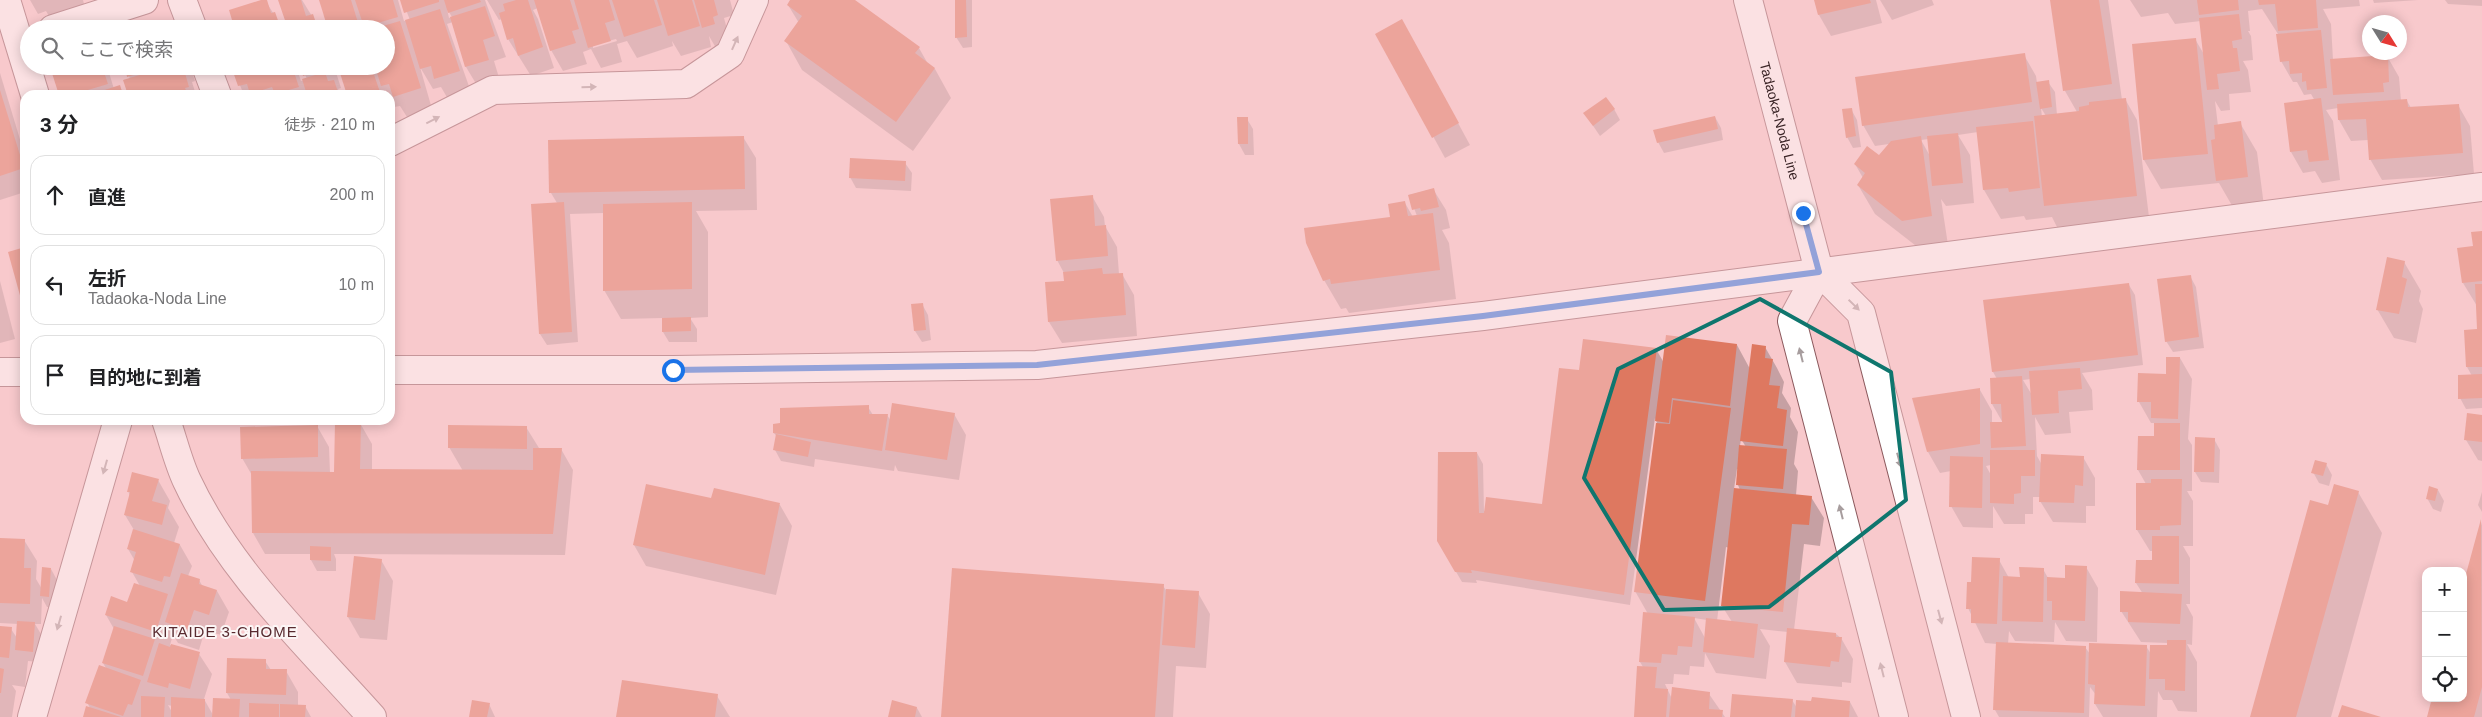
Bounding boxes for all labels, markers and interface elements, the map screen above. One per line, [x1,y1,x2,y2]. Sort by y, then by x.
north arrow [2362,15,2407,60]
search box [20,20,395,75]
icon: search [38,34,66,62]
one-way arrow [731,36,739,51]
text: ここで検索 [78,39,173,60]
street label: Tadaoka-Noda Line [1757,60,1803,182]
one-way arrow [581,83,597,91]
text: 3 分 [40,113,79,136]
text: 徒歩 · 210 m [284,116,375,133]
one-way arrow [426,116,441,124]
icon: ahead [41,181,69,209]
text: 200 m [330,186,374,203]
text: 直進 [88,187,126,208]
route end [1792,202,1815,225]
text: 左折 [88,268,126,289]
icon: left [41,271,69,299]
text: 10 m [338,276,374,293]
text: Tadaoka-Noda Line [88,290,227,307]
one-way arrow [1847,299,1859,311]
one-way arrow [1796,348,1804,363]
route start [662,359,685,382]
icon: arrive [41,361,69,389]
text: 目的地に到着 [88,367,202,388]
one-way arrow [1895,452,1903,468]
one-way arrow [100,459,108,474]
one-way arrow [1837,505,1845,520]
map controls [2422,567,2467,702]
button: + [2422,567,2467,612]
one-way arrow [1936,610,1944,625]
button: − [2422,612,2467,657]
one-way arrow [55,615,63,630]
district label: KITAIDE 3-CHOME [152,623,298,640]
button: locate [2422,657,2467,702]
one-way arrow [1878,662,1886,677]

